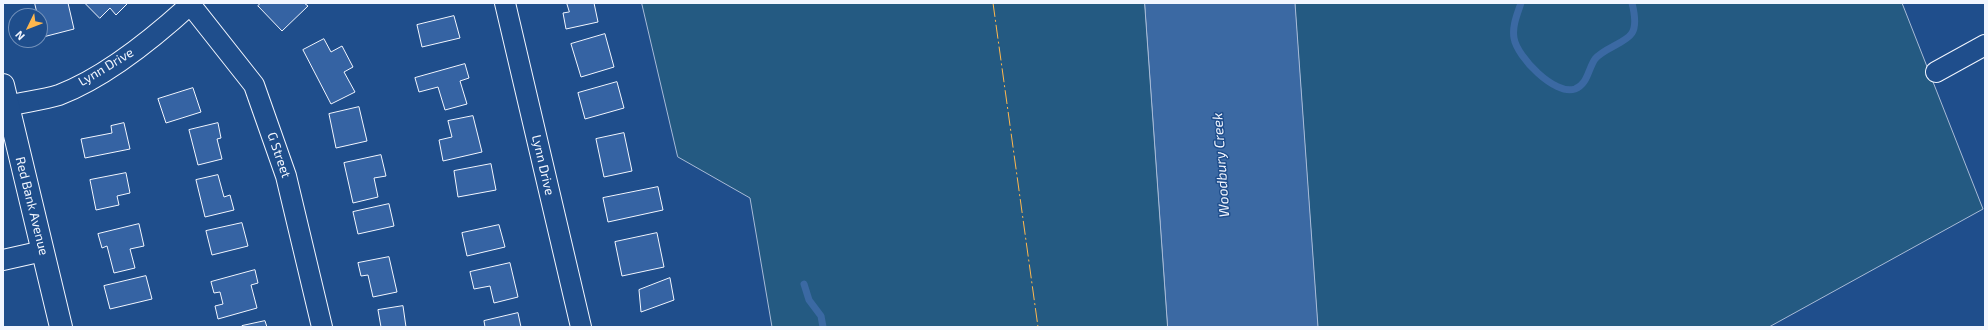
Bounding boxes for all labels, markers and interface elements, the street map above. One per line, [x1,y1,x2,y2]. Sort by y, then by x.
north arrow [8,8,48,48]
text: N [12,29,27,43]
street label: Lynn Drive [76,44,136,90]
water label: Woodbury Creek [1209,112,1233,218]
street label: G Street [264,130,294,180]
street label: Lynn Drive [528,133,558,197]
street label: Red Bank Avenue [12,155,52,257]

